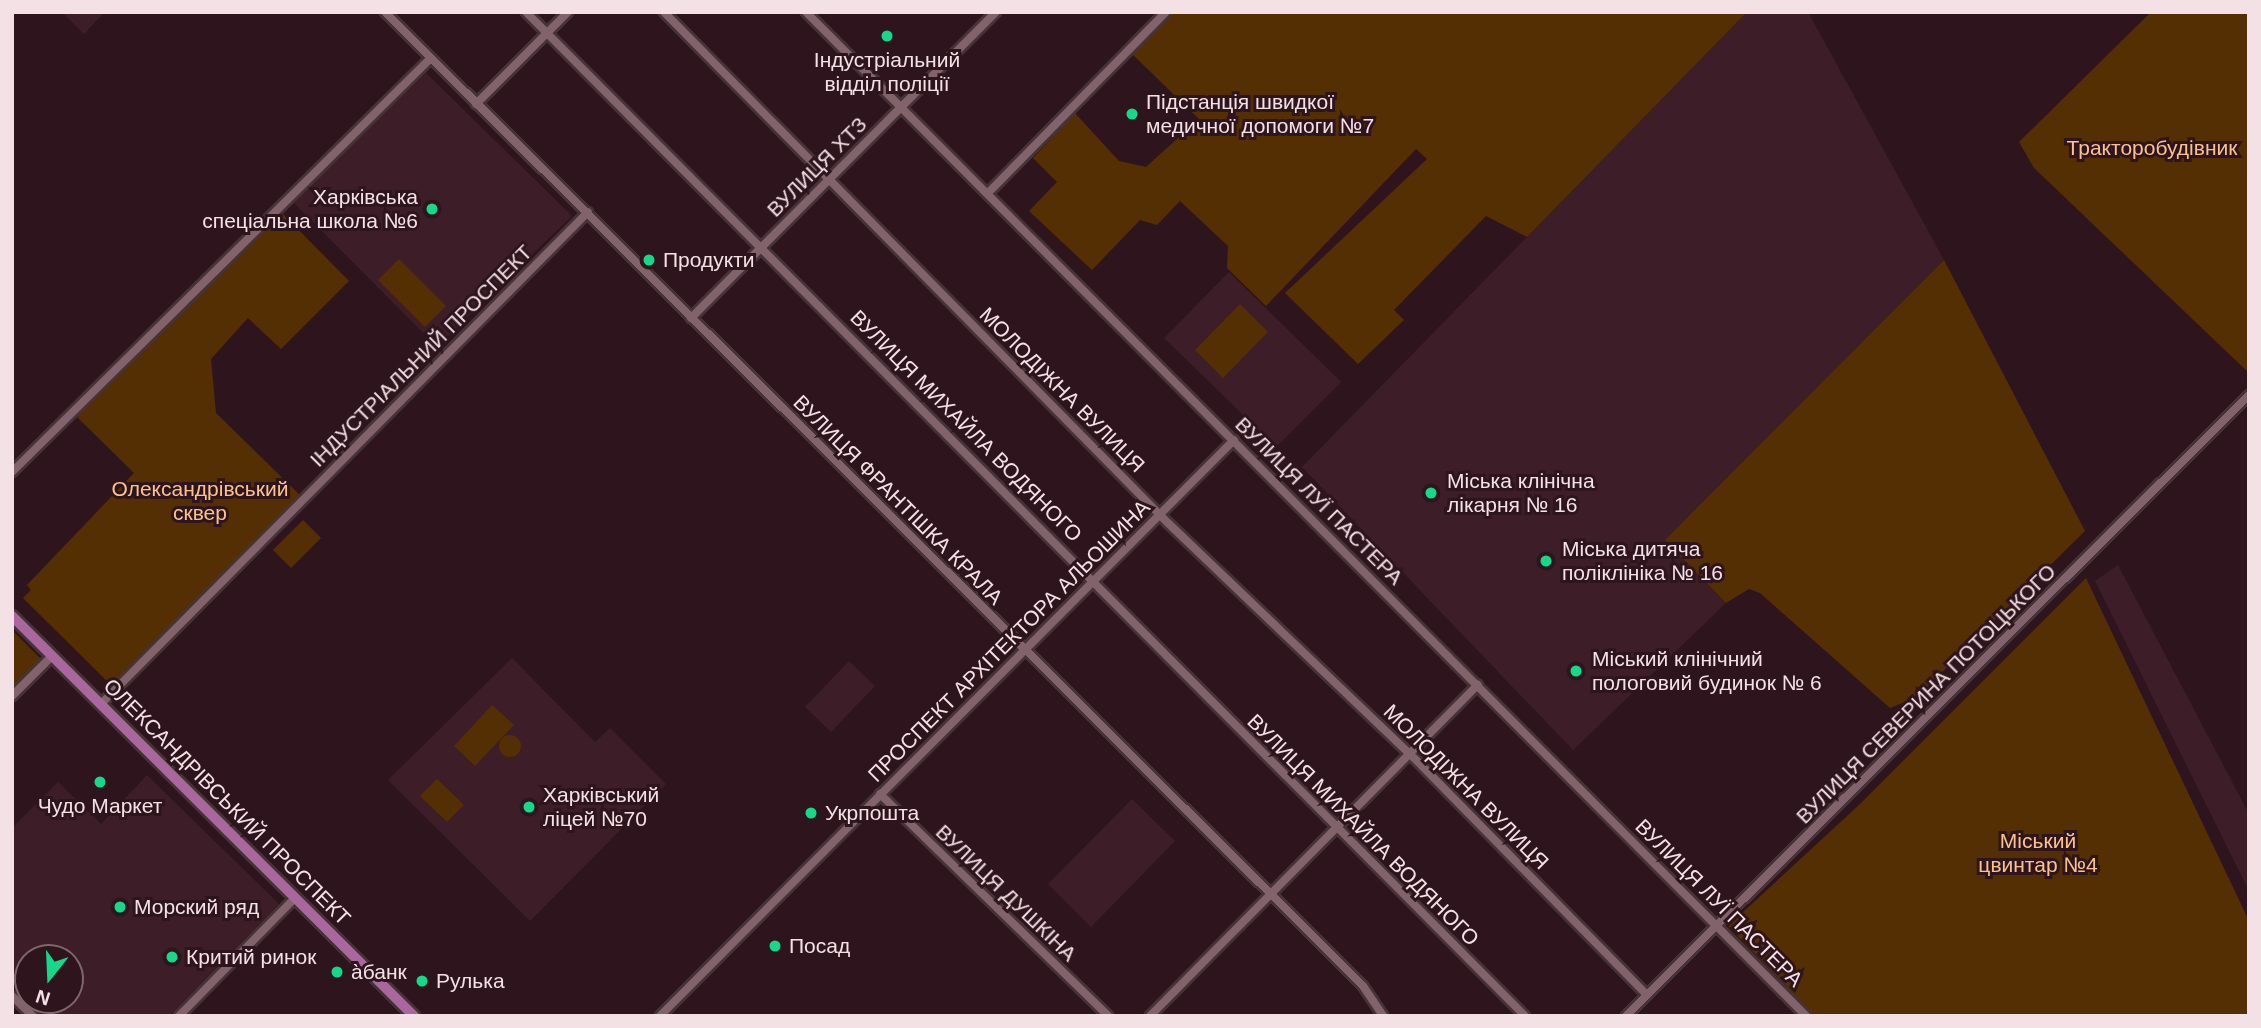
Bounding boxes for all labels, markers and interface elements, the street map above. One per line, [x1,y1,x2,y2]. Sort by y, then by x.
marker: Індустріальний відділ поліції [879,28,895,44]
place label: Індустріальний відділ поліції [814,47,960,97]
place label: Підстанція швидкої медичної допомоги №7 [1146,89,1374,139]
marker: Підстанція швидкої медичної допомоги №7 [1124,106,1140,122]
street label: ВУЛИЦЯ ХТЗ [762,112,872,222]
park label: Тракторобудівник [2067,135,2237,161]
place label: Харківська спеціальна школа №6 [202,184,418,234]
marker: Харківська спеціальна школа №6 [424,201,440,217]
street label: ІНДУСТРІАЛЬНИЙ ПРОСПЕКТ [305,240,537,472]
place label: Продукти [663,247,755,273]
marker: Продукти [641,252,657,268]
street label: МОЛОДІЖНА ВУЛИЦЯ [974,302,1150,478]
street label: ВУЛИЦЯ МИХАЙЛА ВОДЯНОГО [845,305,1087,547]
street label: ВУЛИЦЯ ФРАНТІШКА КРАЛА [788,390,1008,610]
street label: ВУЛИЦЯ ЛУЇ ПАСТЕРА [1230,412,1408,590]
place label: Міська клінічна лікарня № 16 [1447,468,1595,518]
park label: Олександрівський сквер [112,476,288,526]
marker: Міська клінічна лікарня № 16 [1421,483,1441,503]
street label: ПРОСПЕКТ АРХІТЕКТОРА АЛЬОШИНА [863,495,1155,787]
place label: Міська дитяча поліклініка № 16 [1562,536,1723,586]
marker: Міська дитяча поліклініка № 16 [1536,551,1556,571]
street label: ВУЛИЦЯ СЕВЕРИНА ПОТОЦЬКОГО [1791,559,2061,829]
place label: Міський клінічний пологовий будинок № 6 [1592,646,1822,696]
marker: Міський клінічний пологовий будинок № 6 [1566,661,1586,681]
street label: ОЛЕКСАНДРІВСЬКИЙ ПРОСПЕКТ [98,673,356,931]
street label: МОЛОДІЖНА ВУЛИЦЯ [1378,699,1554,875]
street label: ВУЛИЦЯ МИХАЙЛА ВОДЯНОГО [1242,709,1484,951]
marker: Чудо Маркет [92,774,108,790]
place label: Харківський ліцей №70 [543,782,659,832]
place label: Чудо Маркет [38,793,162,819]
marker: Харківський ліцей №70 [521,799,537,815]
place label: Укрпошта [825,800,919,826]
marker: Укрпошта [803,805,819,821]
street label: ВУЛИЦЯ ЛУЇ ПАСТЕРА [1630,814,1808,992]
street label: ВУЛИЦЯ ДУШКІНА [930,819,1082,967]
park label: Міський цвинтар №4 [1978,828,2098,878]
place label: Морский ряд [134,894,259,920]
marker: Морский ряд [112,899,128,915]
place label: Посад [789,933,850,959]
marker: Посад [767,938,783,954]
north arrow [14,944,84,1014]
place label: Критий ринок [186,944,316,970]
marker: Критий ринок [164,949,180,965]
place label: а̀банк [351,959,407,985]
marker: а̀банк [329,964,345,980]
place label: Рулька [436,968,505,994]
marker: Рулька [414,973,430,989]
text: N [33,985,53,1010]

